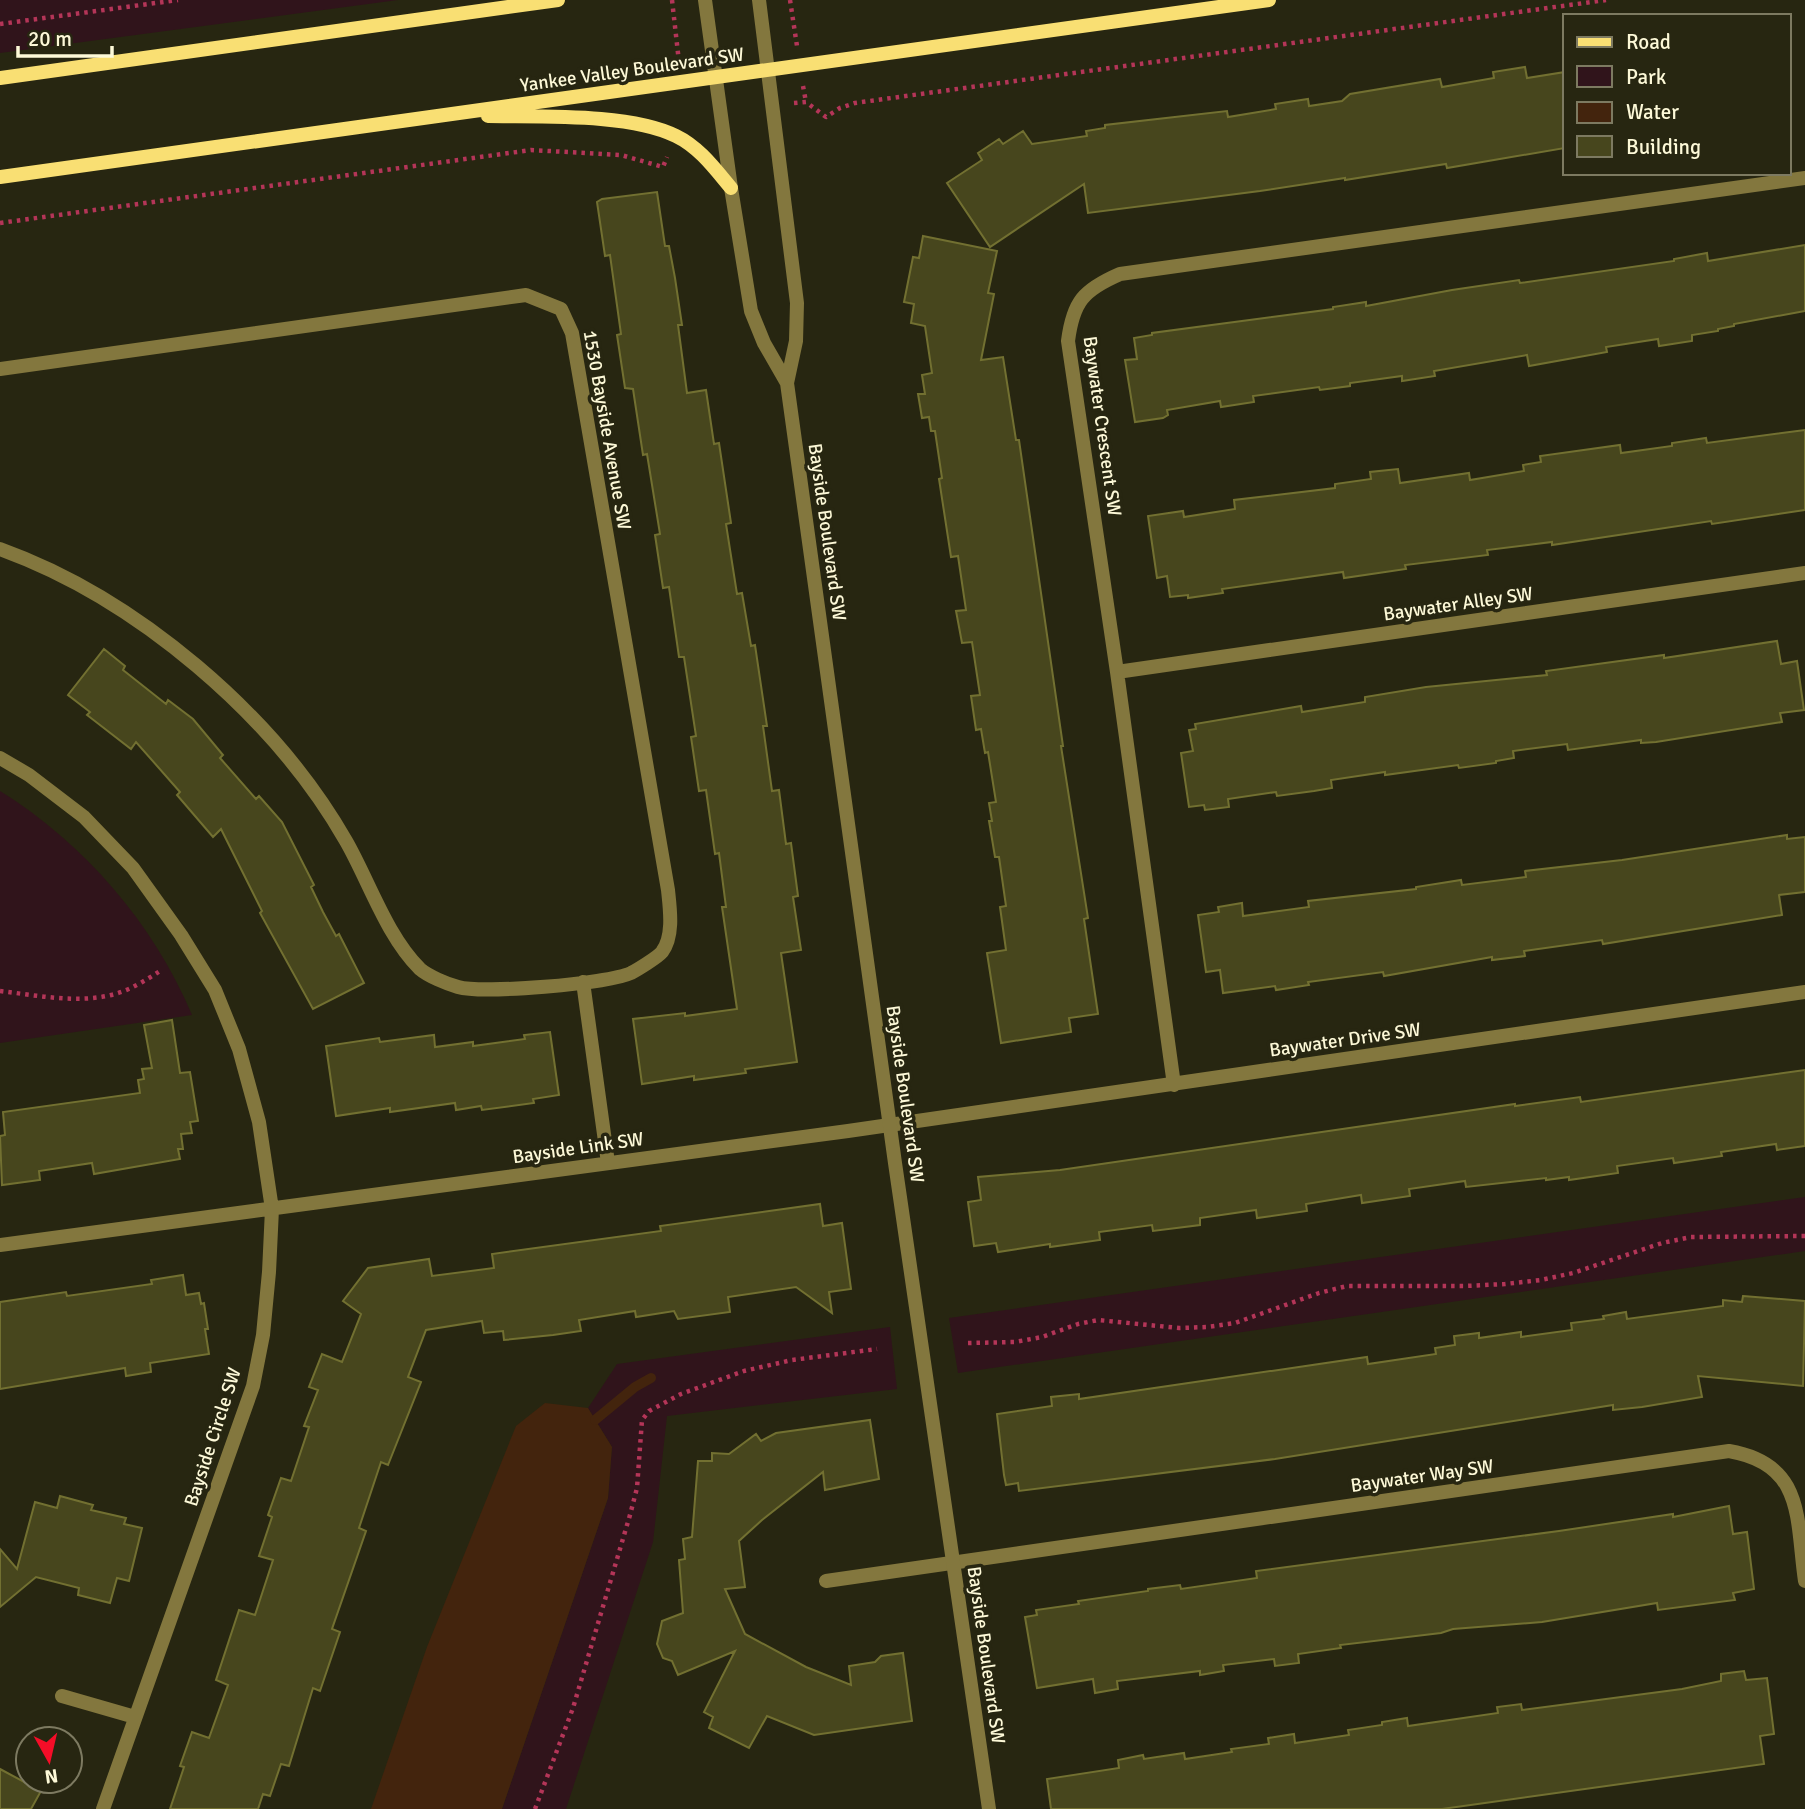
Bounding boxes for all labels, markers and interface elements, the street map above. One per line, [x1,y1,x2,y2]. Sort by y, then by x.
scale bar [18,14,112,58]
legend [1563,14,1791,175]
text: 20 m [28,26,72,52]
text: Road [1626,29,1671,55]
street label: Yankee Valley Boulevard SW [518,42,746,98]
text: Park [1626,64,1667,90]
text: Water [1626,99,1679,125]
text: Building [1626,134,1701,160]
street label: 1530 Bayside Avenue SW [578,328,636,532]
street label: Baywater Crescent SW [1077,334,1127,518]
street label: Bayside Boulevard SW [803,442,851,622]
street label: Baywater Alley SW [1382,582,1534,626]
street label: Bayside Boulevard SW [881,1004,929,1184]
street label: Baywater Drive SW [1268,1017,1422,1063]
street label: Bayside Link SW [511,1127,645,1169]
street label: Bayside Circle SW [179,1365,247,1509]
street label: Baywater Way SW [1349,1454,1495,1498]
street label: Bayside Boulevard SW [962,1565,1010,1745]
north arrow [14,1725,84,1795]
text: N [43,1763,59,1789]

